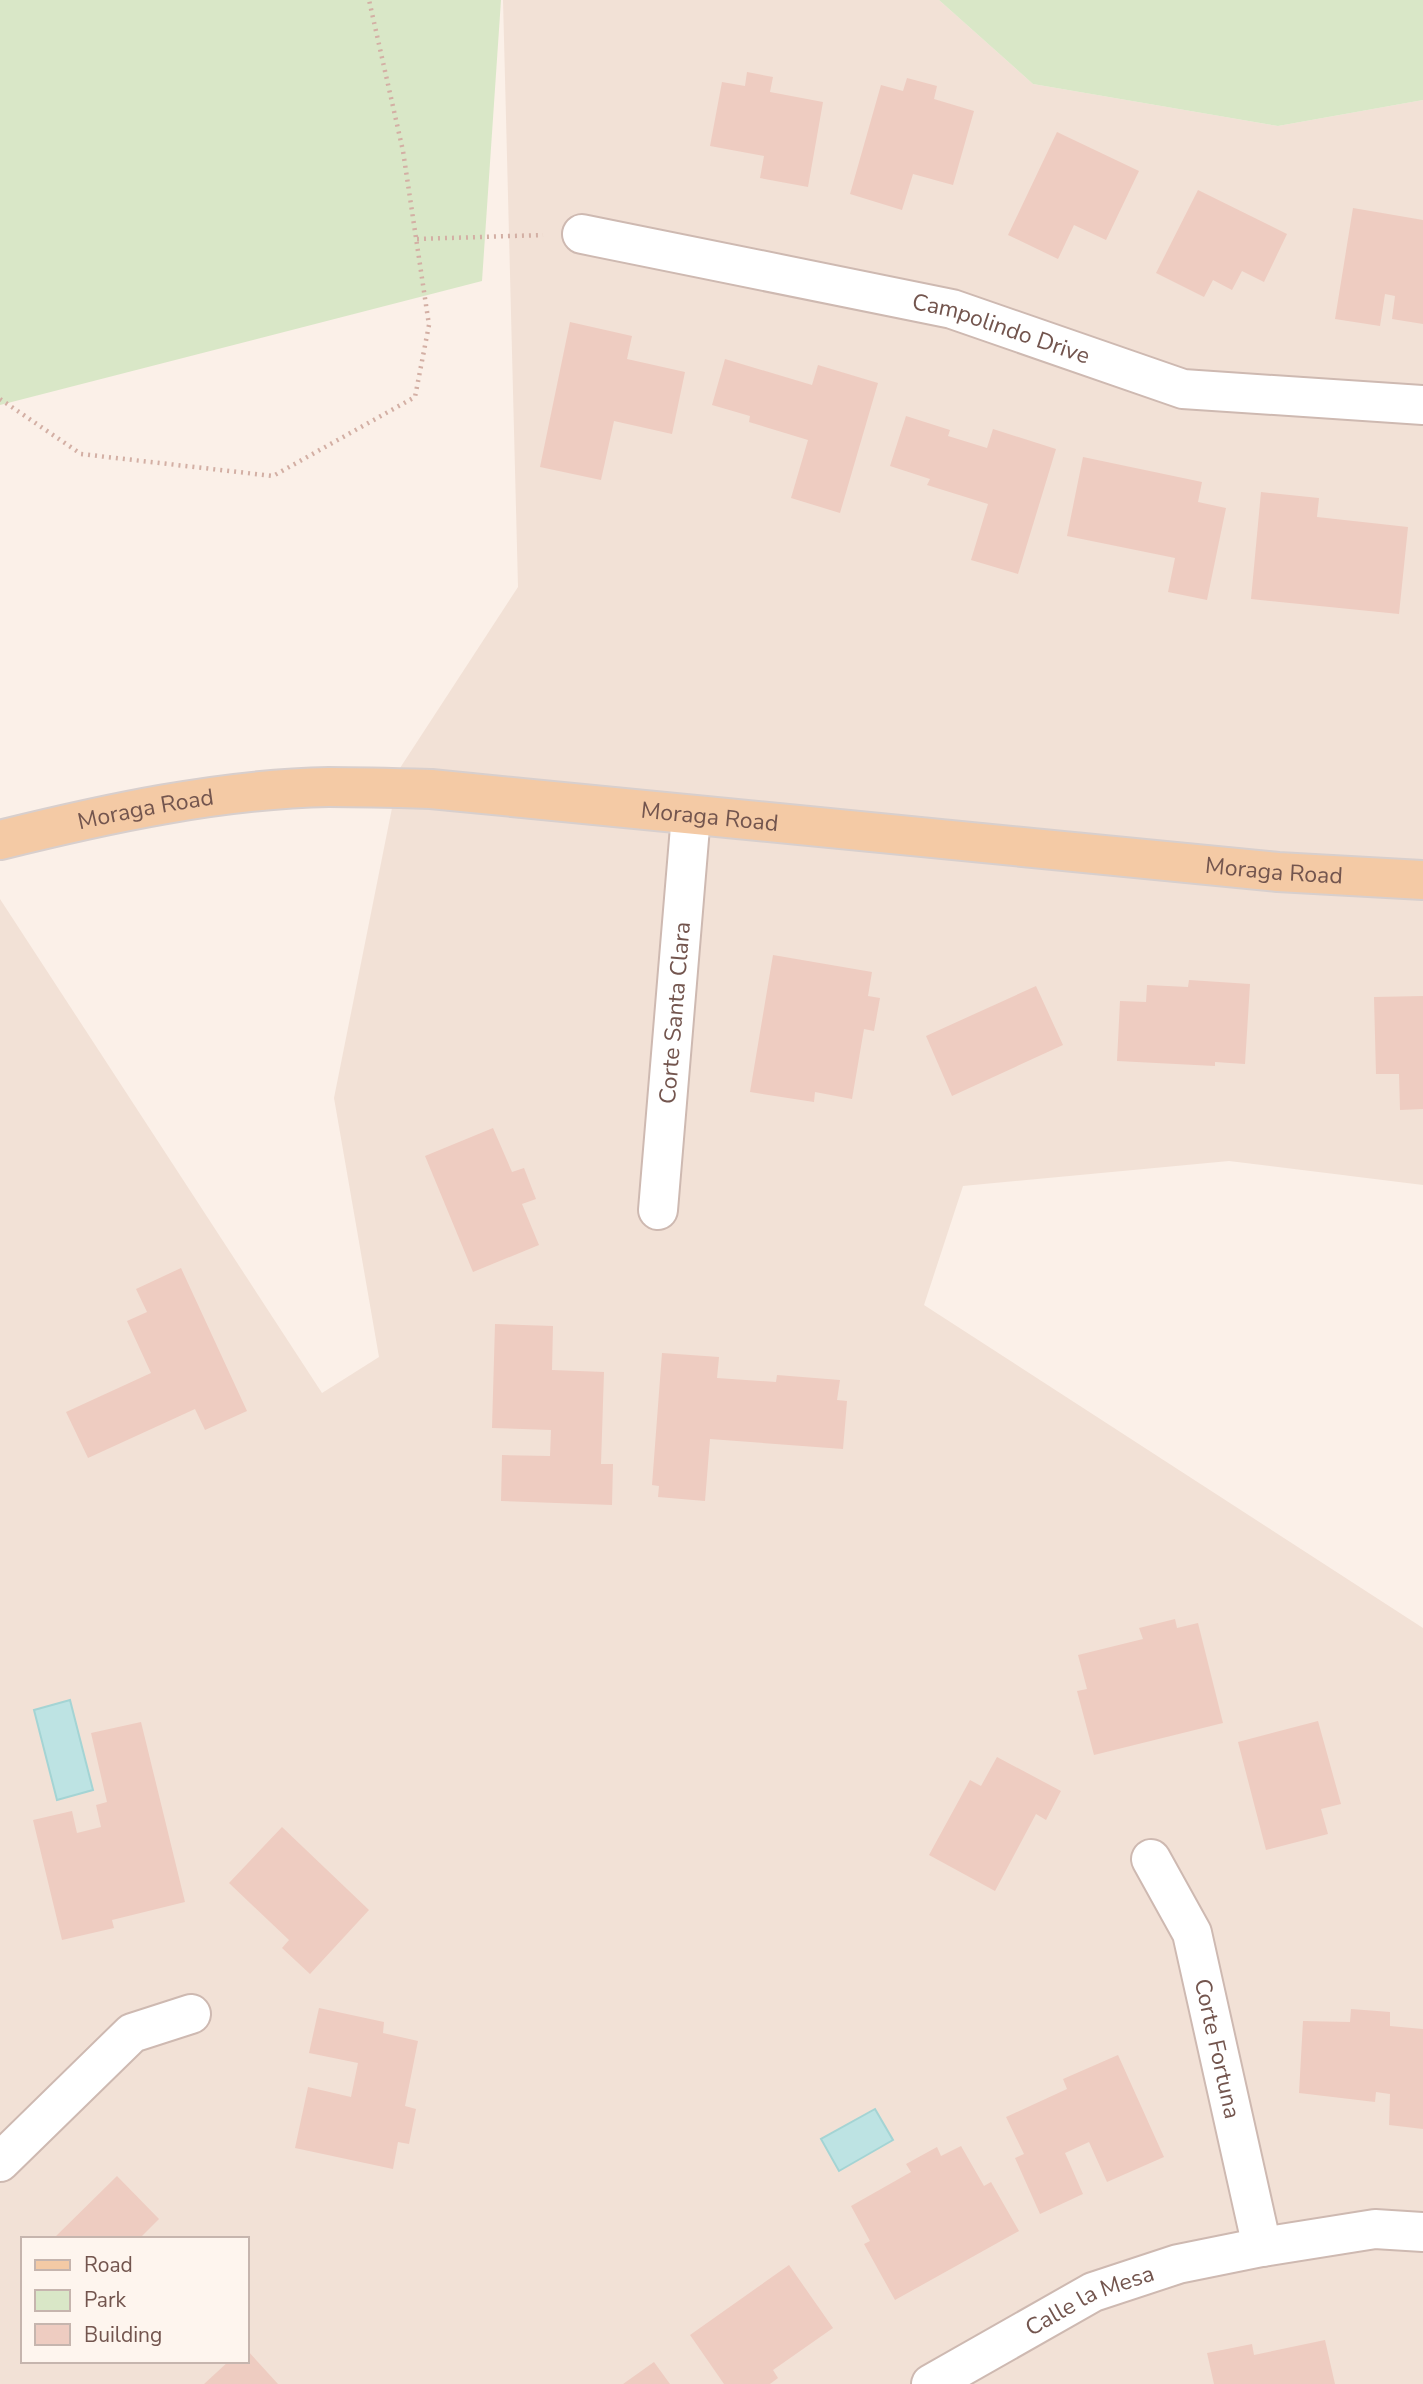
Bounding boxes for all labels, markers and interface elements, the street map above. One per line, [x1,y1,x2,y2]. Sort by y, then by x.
street label: Campolindo Drive [910,286,1094,371]
street label: Moraga Road [75,781,216,837]
street label: Moraga Road [640,794,780,838]
street label: Moraga Road [1204,849,1344,891]
street label: Corte Santa Clara [651,920,698,1105]
street label: Corte Fortuna [1187,1976,1248,2121]
legend [21,2237,248,2363]
text: Road [84,2251,133,2279]
street label: Calle la Mesa [1019,2257,1158,2343]
text: Park [84,2286,126,2314]
text: Building [84,2321,162,2349]

